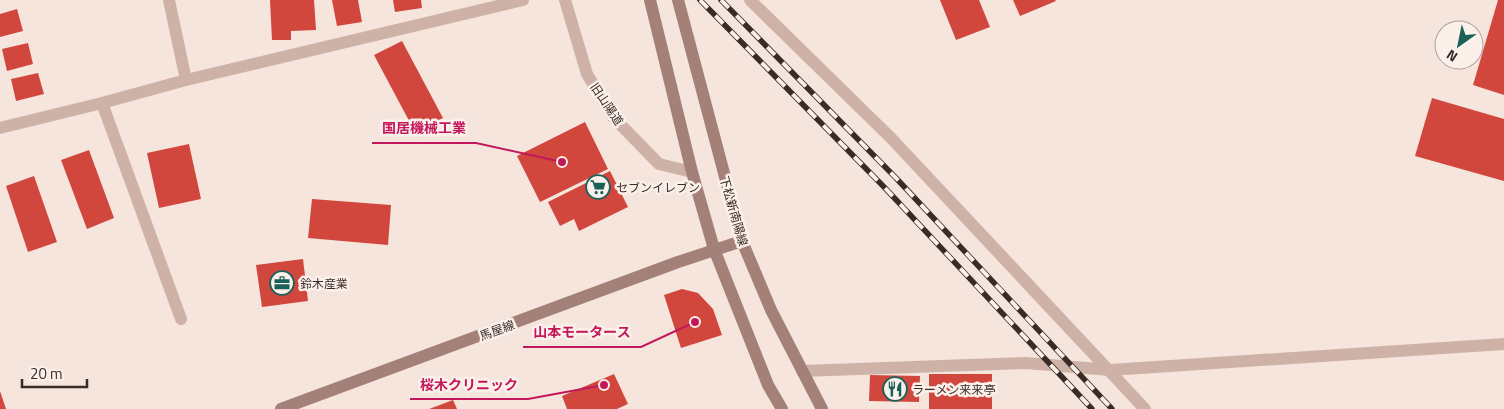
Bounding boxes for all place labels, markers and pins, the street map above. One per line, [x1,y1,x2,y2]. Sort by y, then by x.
callout: 国居機械工業 [372,114,476,143]
supermarket icon: セブンイレブン [585,174,611,200]
place label: セブンイレブン [616,178,700,197]
office icon: 鈴木産業 [269,270,295,296]
place label: 鈴木産業 [300,274,348,293]
callout: 山本モータース [523,318,641,347]
callout: 桜木クリニック [410,370,528,399]
restaurant icon: ラーメン来来亭 [882,376,908,402]
place label: ラーメン来来亭 [912,380,996,399]

